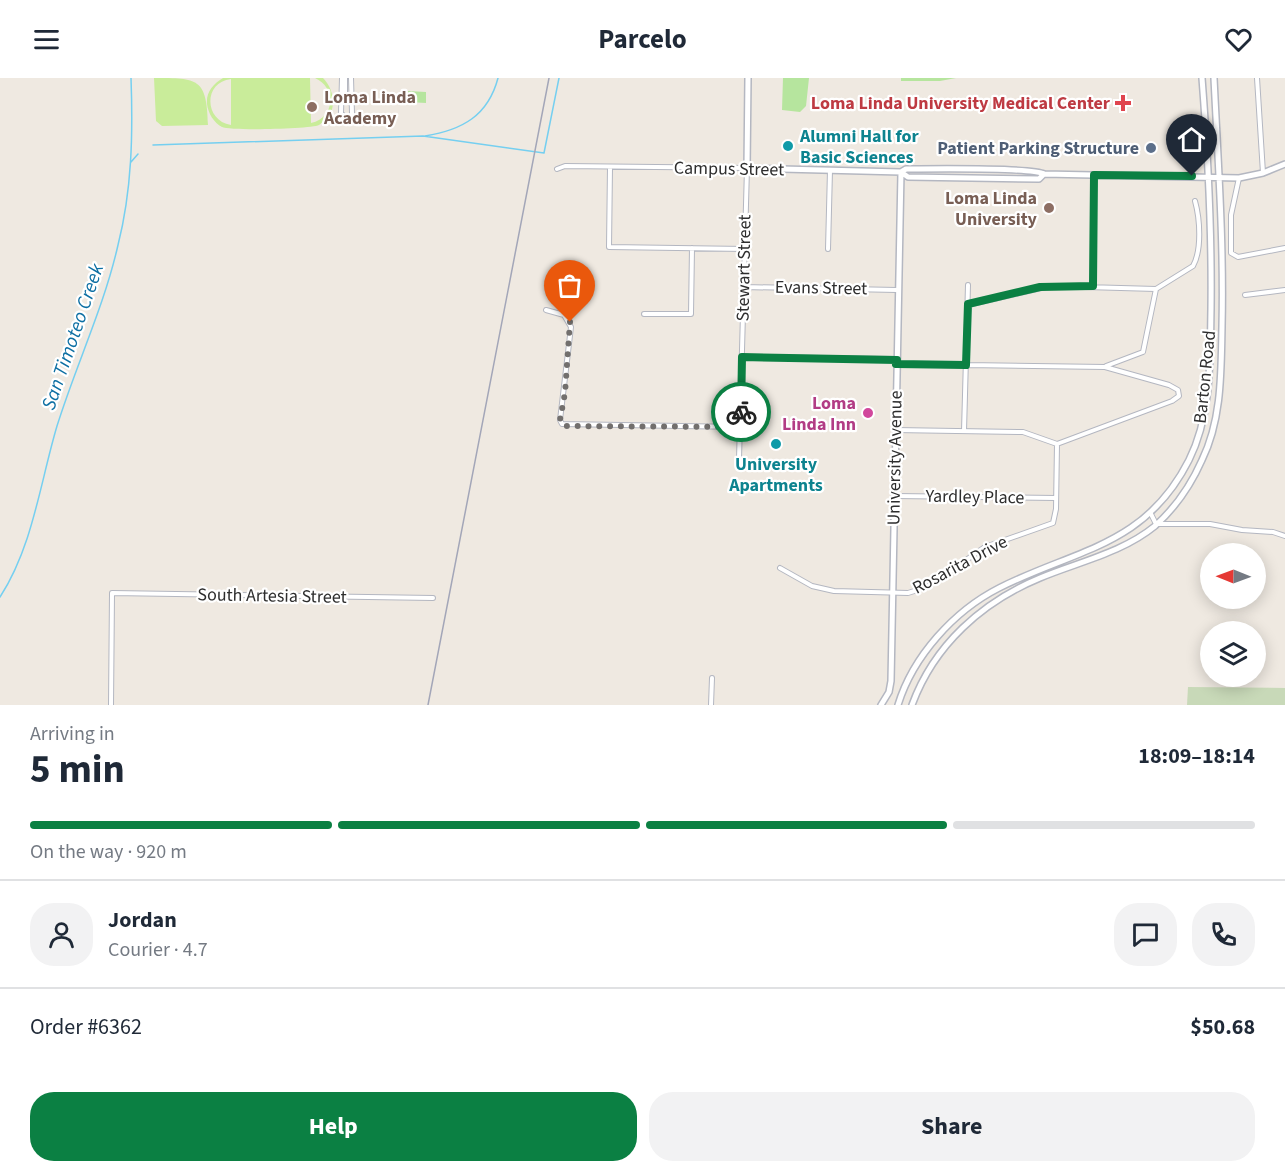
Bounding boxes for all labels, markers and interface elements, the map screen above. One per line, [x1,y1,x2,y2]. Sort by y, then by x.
text: Parcelo [598,20,687,59]
icon: menu [30,23,63,56]
icon: heart [1222,23,1255,56]
place label: Loma Linda Academy [323,85,416,131]
place label: Loma Linda University Medical Center [811,91,1111,116]
marker: Loma Linda University Medical Center [1114,94,1132,112]
marker: Loma Linda Academy [305,100,319,114]
pin [1166,114,1217,176]
icon: home [1175,123,1208,156]
place label: Alumni Hall for Basic Sciences [799,124,919,170]
place label: Patient Parking Structure [937,136,1139,161]
marker: Alumni Hall for Basic Sciences [781,139,795,153]
marker: Patient Parking Structure [1144,141,1158,155]
street label: Campus Street [674,156,784,182]
place label: Loma Linda University [945,186,1038,232]
marker: Loma Linda University [1042,201,1056,215]
street label: Stewart Street [731,214,757,322]
water label: San Timoteo Creek [35,260,111,414]
pin [544,260,595,322]
icon: bag [553,269,586,302]
street label: Evans Street [775,275,867,301]
street label: Barton Road [1188,329,1222,425]
courier [711,382,771,442]
street label: University Avenue [881,390,909,526]
place label: Loma Linda Inn [782,391,856,437]
icon: bike [725,396,758,429]
marker: Loma Linda Inn [861,406,875,420]
marker: University Apartments [769,437,783,451]
place label: University Apartments [728,452,823,498]
street label: Yardley Place [924,484,1025,510]
street label: Rosarita Drive [908,529,1012,601]
north arrow [1200,543,1266,609]
map controls [1200,543,1266,687]
street label: South Artesia Street [197,582,347,610]
button: layers [1200,621,1266,687]
text: Arriving in [30,720,115,748]
text: 18:09–18:14 [1138,740,1255,772]
text: 5 min [30,742,125,798]
text: On the way · 920 m [30,838,187,866]
button: person [30,903,93,966]
button: chat [1114,903,1177,966]
button: phone [1192,903,1255,966]
text: Jordan [108,904,177,936]
text: Courier · 4.7 [108,936,208,964]
text: Order #6362 [30,1011,142,1043]
text: $50.68 [1190,1011,1255,1043]
button: Help [30,1092,637,1161]
button: Share [649,1092,1255,1161]

